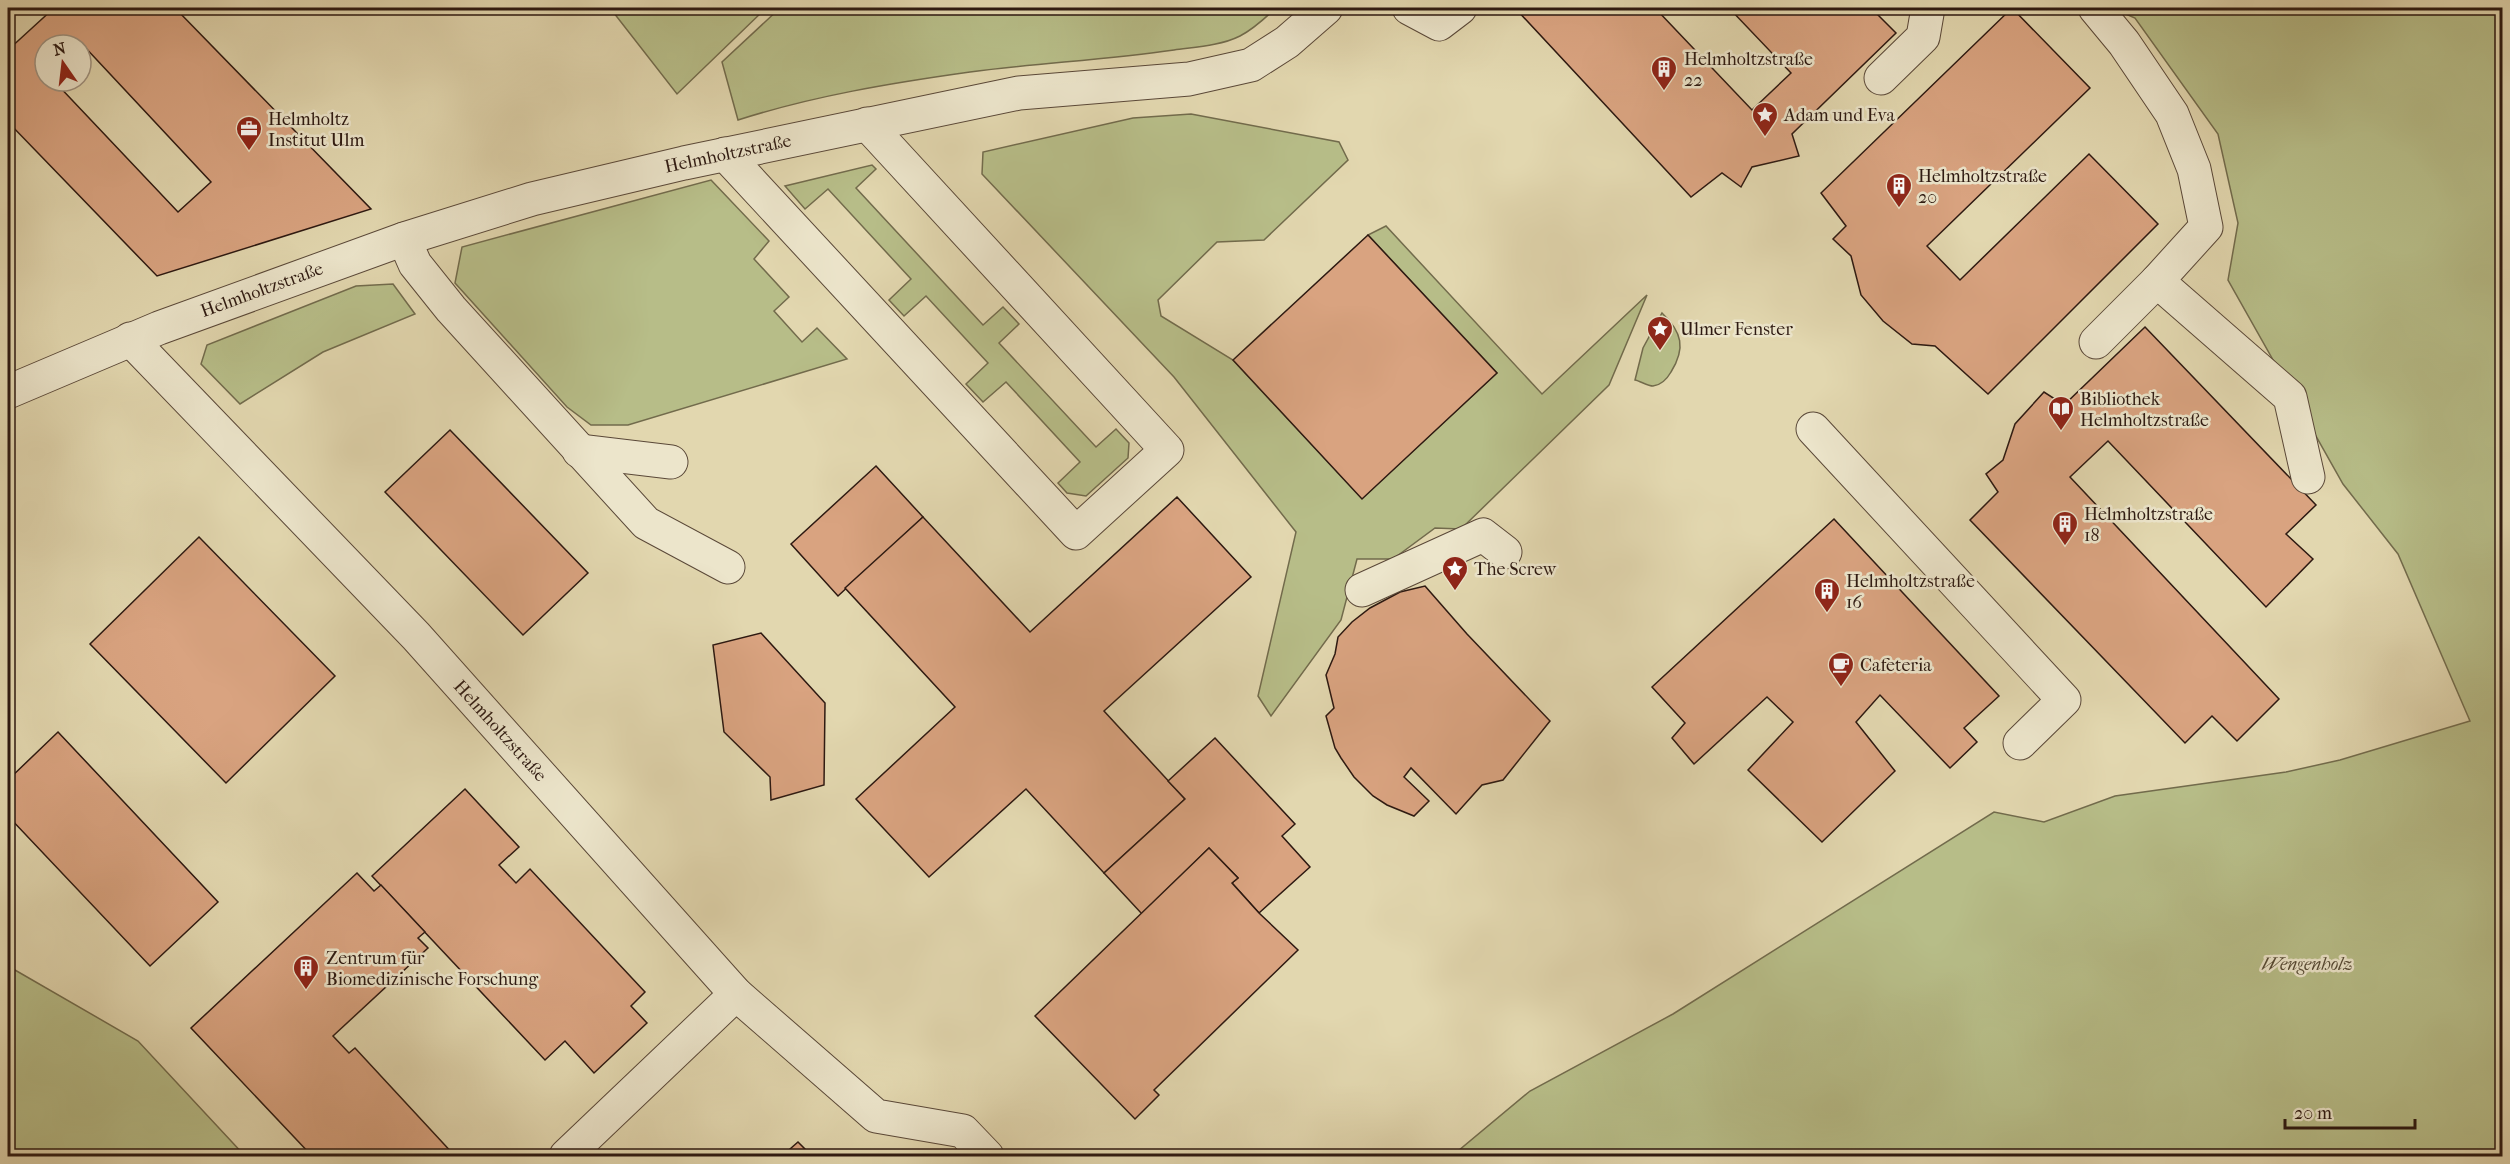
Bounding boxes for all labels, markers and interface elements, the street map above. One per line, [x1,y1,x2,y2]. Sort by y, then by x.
north arrow [33,33,93,93]
text: N [51,38,69,60]
place label: Helmholtzstraße 22 [1684,49,1813,91]
building icon: Helmholtzstraße 22 [1649,54,1679,92]
place icon: Adam und Eva [1750,100,1780,138]
place label: Adam und Eva [1783,105,1895,126]
place label: Helmholtz Institut Ulm [268,109,365,151]
office icon: Helmholtz Institut Ulm [234,114,264,152]
street label: Helmholtzstraße [663,130,793,178]
place label: Helmholtzstraße 20 [1918,166,2047,208]
building icon: Helmholtzstraße 20 [1884,171,1914,209]
street label: Helmholtzstraße [198,258,326,322]
place icon: Ulmer Fenster [1645,314,1675,352]
place label: Ulmer Fenster [1680,319,1793,340]
place label: Bibliothek Helmholtzstraße [2080,389,2209,431]
library icon: Bibliothek Helmholtzstraße [2046,394,2076,432]
place label: Helmholtzstraße 18 [2084,504,2213,546]
building icon: Helmholtzstraße 18 [2050,509,2080,547]
place icon: The Screw [1440,554,1470,592]
place label: The Screw [1474,559,1557,580]
place label: Helmholtzstraße 16 [1846,571,1975,613]
building icon: Helmholtzstraße 16 [1812,576,1842,614]
cafe icon: Cafeteria [1826,650,1856,688]
place label: Cafeteria [1860,655,1932,676]
street label: Helmholtzstraße [449,676,551,786]
place label: Zentrum für Biomedizinische Forschung [326,948,538,990]
building icon: Zentrum für Biomedizinische Forschung [291,953,321,991]
park label: Wengenholz [2261,954,2353,975]
scale bar [2285,1092,2416,1130]
text: 20 m [2294,1103,2332,1124]

